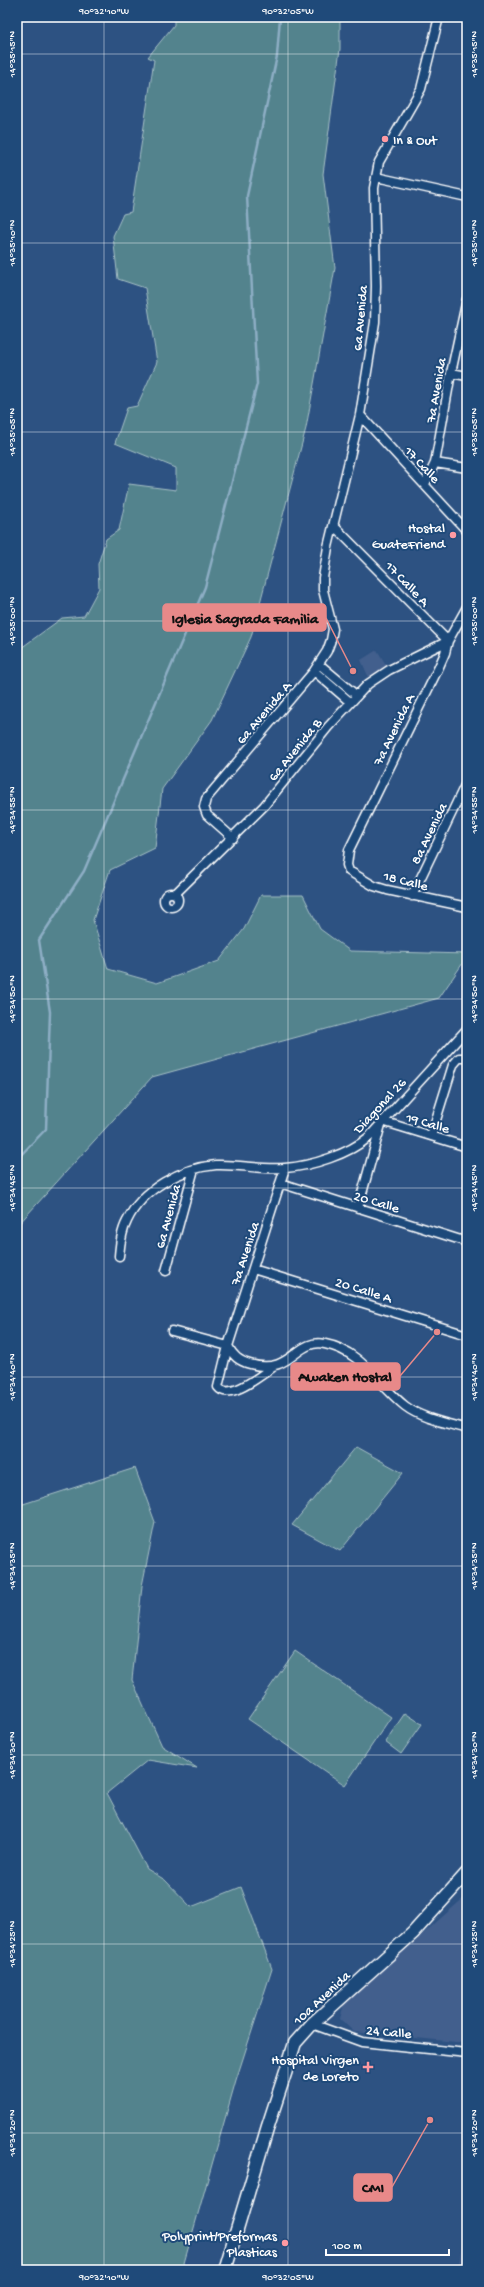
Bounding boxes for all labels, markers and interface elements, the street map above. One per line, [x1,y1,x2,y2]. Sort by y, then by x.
text: 90°32'10"W [78,6,130,18]
text: 90°32'05"W [261,6,314,18]
text: 14°35'15"N [7,30,19,78]
text: 14°35'15"N [469,30,481,78]
place label: In & Out [393,133,438,150]
marker: In & Out [380,134,390,144]
text: 14°35'10"N [7,219,19,267]
text: 14°35'10"N [469,219,481,267]
street label: 6a Avenida [350,284,373,352]
street label: 7a Avenida [423,355,452,425]
text: 14°35'05"N [7,408,19,457]
text: 14°35'05"N [469,408,481,457]
street label: 17 Calle [399,443,443,489]
place label: Hostal GuateFriend [372,521,447,554]
marker: Hostal GuateFriend [448,530,458,540]
street label: 17 Calle A [380,558,432,612]
text: 14°35'00"N [7,596,19,646]
text: 14°35'00"N [469,596,481,646]
callout: Iglesia Sagrada Familia [163,604,326,631]
text: Iglesia Sagrada Familia [172,611,319,629]
street label: 6a Avenida A [234,678,297,749]
street label: 7a Avenida A [370,691,420,769]
street label: 6a Avenida B [265,715,327,785]
text: 14°34'55"N [7,786,19,834]
text: 14°34'55"N [469,786,481,834]
street label: 8a Avenida [408,800,453,868]
street label: 18 Calle [380,868,430,896]
text: 14°34'50"N [7,975,19,1024]
text: 14°34'50"N [469,975,481,1024]
street label: Diagonal 26 [350,1075,412,1139]
street label: 19 Calle [403,1110,452,1139]
text: 14°34'45"N [7,1164,19,1212]
text: 14°34'45"N [469,1164,481,1212]
street label: 6a Avenida [153,1182,186,1250]
street label: 20 Calle [351,1188,402,1219]
street label: 7a Avenida [228,1219,265,1289]
street label: 20 Calle A [333,1275,394,1308]
text: 14°34'40"N [7,1353,19,1401]
text: 14°34'40"N [469,1353,481,1401]
callout: Awaken Hostal [291,1363,400,1390]
text: Awaken Hostal [297,1369,392,1387]
text: 14°34'35"N [7,1542,19,1590]
text: 14°34'35"N [469,1542,481,1590]
text: 14°34'30"N [7,1731,19,1780]
text: 14°34'30"N [469,1731,481,1780]
text: 14°34'25"N [7,1920,19,1968]
text: 14°34'25"N [469,1920,481,1968]
street label: 10a Avenida [290,1967,356,2030]
street label: 24 Calle [365,2023,413,2044]
place label: Hospital Virgen de Loreto [271,2053,359,2086]
marker: Hospital Virgen de Loreto [362,2061,374,2073]
text: 14°34'20"N [7,2109,19,2158]
text: 14°34'20"N [469,2109,481,2158]
callout: CMI [354,2174,392,2201]
text: CMI [361,2180,384,2198]
place label: Polyprint/Preformas Plasticas [161,2229,278,2262]
scale bar [326,2231,449,2257]
marker: Polyprint/Preformas Plasticas [280,2238,290,2248]
text: 100 m [331,2240,362,2254]
text: 90°32'10"W [78,2272,130,2284]
text: 90°32'05"W [261,2272,314,2284]

